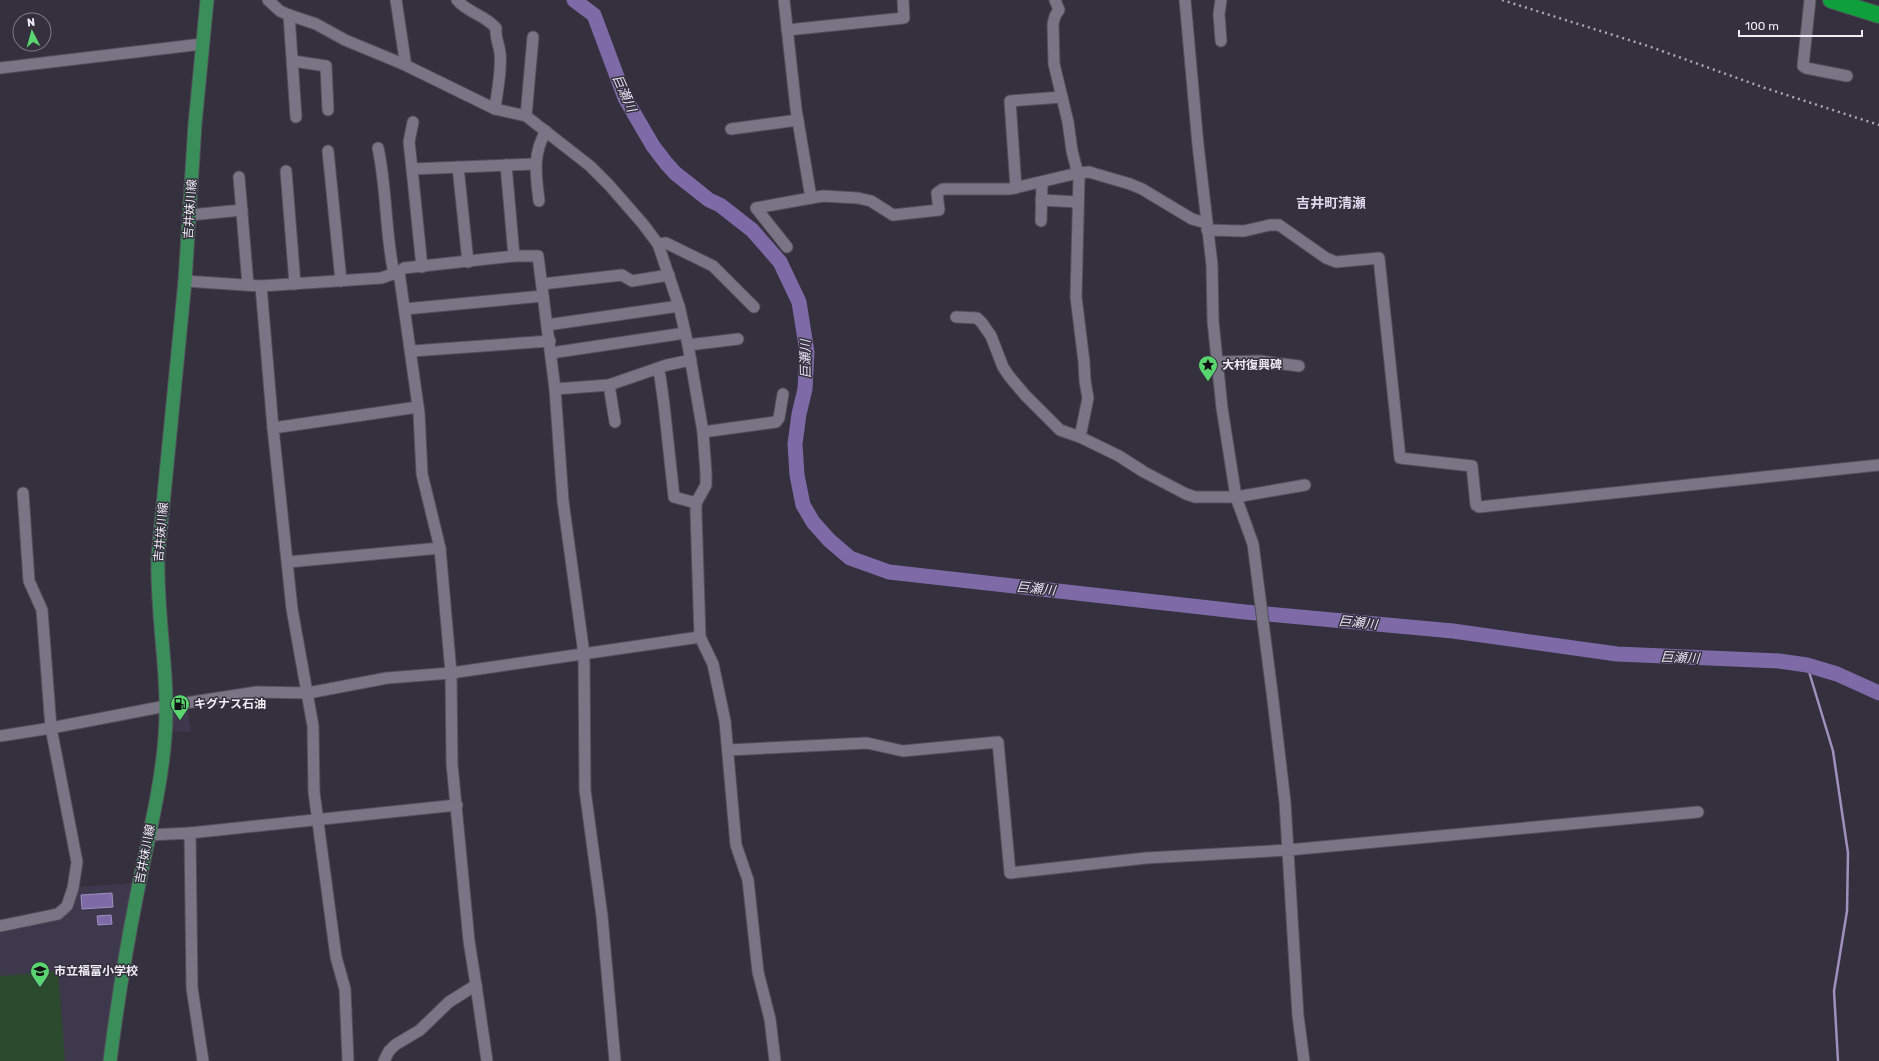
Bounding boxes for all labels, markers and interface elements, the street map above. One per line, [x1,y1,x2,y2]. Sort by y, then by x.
north arrow [12,12,52,52]
scale bar [1739,12,1862,38]
text: N [26,16,36,29]
text: 100 m [1745,19,1779,33]
water label: 巨瀬川 [610,72,640,116]
street label: 吉井妹川線 [181,179,199,239]
district label: 吉井町清瀬 [1296,195,1366,212]
water label: 巨瀬川 [798,337,813,379]
place icon: 大村復興碑 [1197,354,1219,382]
place label: 大村復興碑 [1222,358,1282,372]
street label: 吉井妹川線 [151,501,171,563]
water label: 巨瀬川 [1016,579,1058,598]
water label: 巨瀬川 [1338,613,1380,632]
water label: 巨瀬川 [1660,649,1702,666]
fuel station icon: キグナス石油 [169,693,191,721]
place label: キグナス石油 [194,697,266,711]
street label: 吉井妹川線 [132,823,158,885]
school or university icon: 市立福富小学校 [29,960,51,988]
place label: 市立福富小学校 [54,964,138,978]

